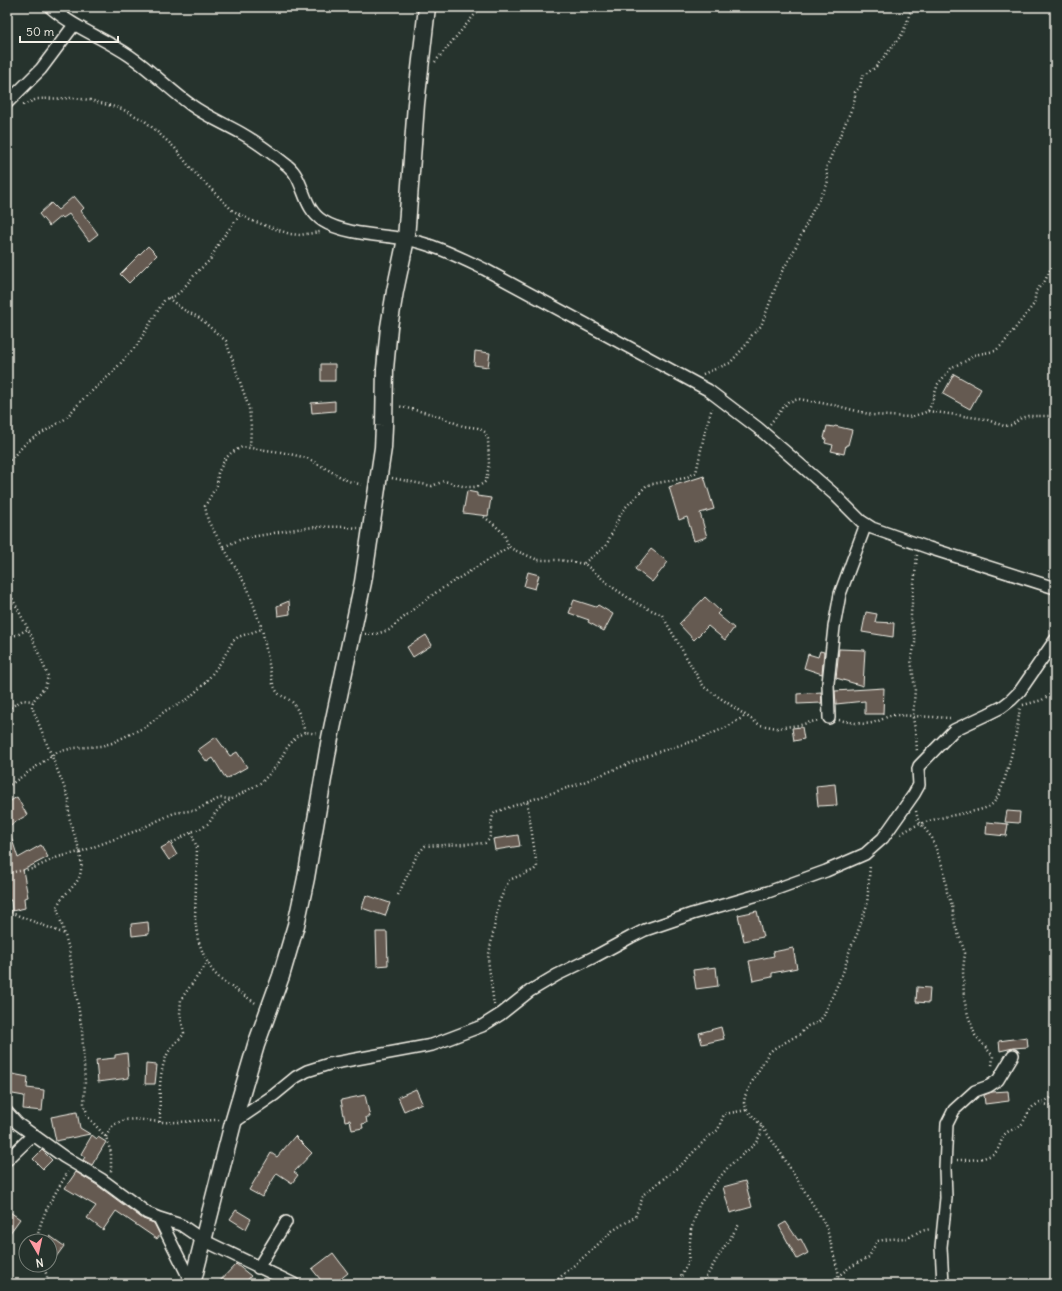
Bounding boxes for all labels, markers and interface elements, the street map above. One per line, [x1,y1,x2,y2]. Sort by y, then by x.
scale bar [20,18,118,44]
text: 50 m [26,24,55,39]
north arrow [18,1233,58,1273]
text: N [35,1255,44,1270]

